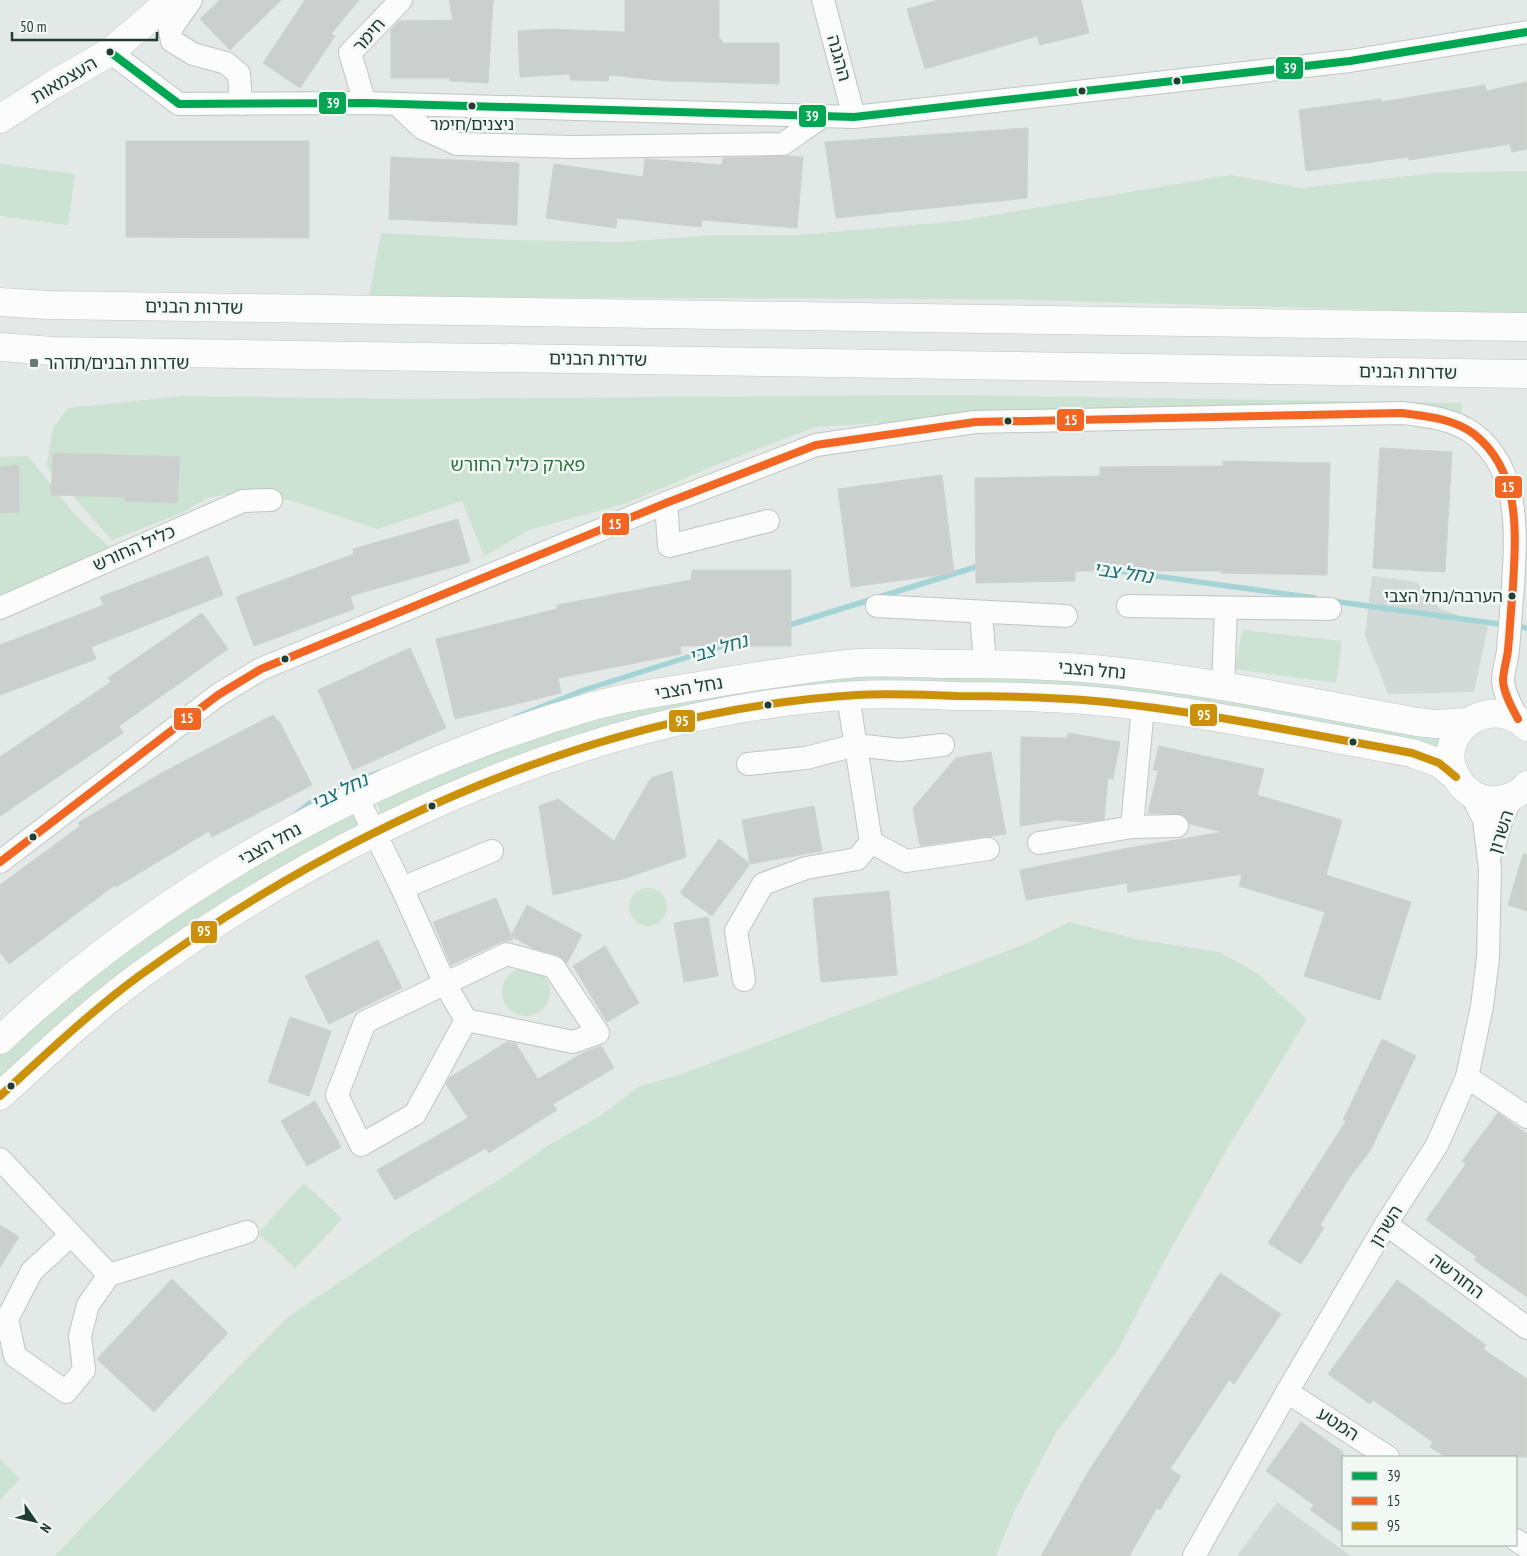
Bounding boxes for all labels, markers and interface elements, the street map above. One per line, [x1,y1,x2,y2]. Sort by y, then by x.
scale bar [12,10,158,42]
street label: חימר [347,13,390,57]
text: 50 m [20,17,46,36]
street label: ההגנה [822,32,857,84]
unlabelled marker [105,47,115,57]
street label: העצמאות [27,51,101,108]
line badge: 39 [1275,56,1304,80]
text: 39 [1283,59,1297,77]
unlabelled marker [1172,76,1182,86]
unlabelled marker [1077,86,1087,96]
line badge: 39 [318,91,347,115]
text: 39 [326,94,340,112]
marker: ניצנים/חימר [467,101,477,111]
line badge: 39 [798,104,827,128]
text: 39 [805,107,819,125]
place label: ניצנים/חימר [430,113,514,135]
street label: שדרות הבנים [145,294,243,319]
street label: שדרות הבנים [549,346,647,371]
place label: שדרות הבנים/תדהר [44,351,189,374]
marker: שדרות הבנים/תדהר [28,357,40,369]
street label: שדרות הבנים [1359,359,1457,384]
line badge: 15 [1056,408,1085,432]
text: 15 [1064,411,1078,429]
unlabelled marker [1003,416,1013,426]
park label: פארק כליל החורש [451,453,585,476]
line badge: 15 [1494,475,1523,499]
text: 15 [1501,478,1515,496]
line badge: 15 [601,512,630,536]
text: 15 [608,515,622,533]
street label: כליל החורש [89,519,179,576]
water label: נחל צבי [1091,556,1156,588]
place label: הערבה/נחל הצבי [1384,585,1503,607]
marker: הערבה/נחל הצבי [1507,591,1517,601]
water label: נחל צבי [686,627,752,668]
unlabelled marker [280,654,290,664]
street label: נחל הצבי [1057,655,1127,684]
street label: נחל הצבי [653,670,725,705]
unlabelled marker [763,700,773,710]
line badge: 95 [1189,703,1218,727]
text: 95 [1197,706,1211,724]
line badge: 15 [173,707,202,731]
text: 15 [180,709,194,727]
line badge: 95 [668,709,696,733]
text: 95 [675,712,689,730]
unlabelled marker [1348,737,1358,747]
water label: נחל צבי [307,766,373,815]
unlabelled marker [427,801,437,811]
street label: השרון [1483,807,1518,857]
street label: נחל הצבי [234,817,305,870]
unlabelled marker [28,832,38,842]
line badge: 95 [190,920,218,944]
text: 95 [197,922,211,940]
unlabelled marker [6,1081,16,1091]
street label: השרון [1364,1201,1407,1251]
street label: החורשה [1426,1248,1489,1304]
street label: המטע [1313,1402,1364,1446]
legend [1342,1456,1517,1546]
text: 39 [1387,1466,1401,1485]
text: 15 [1387,1491,1401,1510]
north arrow [10,1496,60,1546]
text: 95 [1387,1516,1401,1535]
text: N [36,1520,55,1536]

